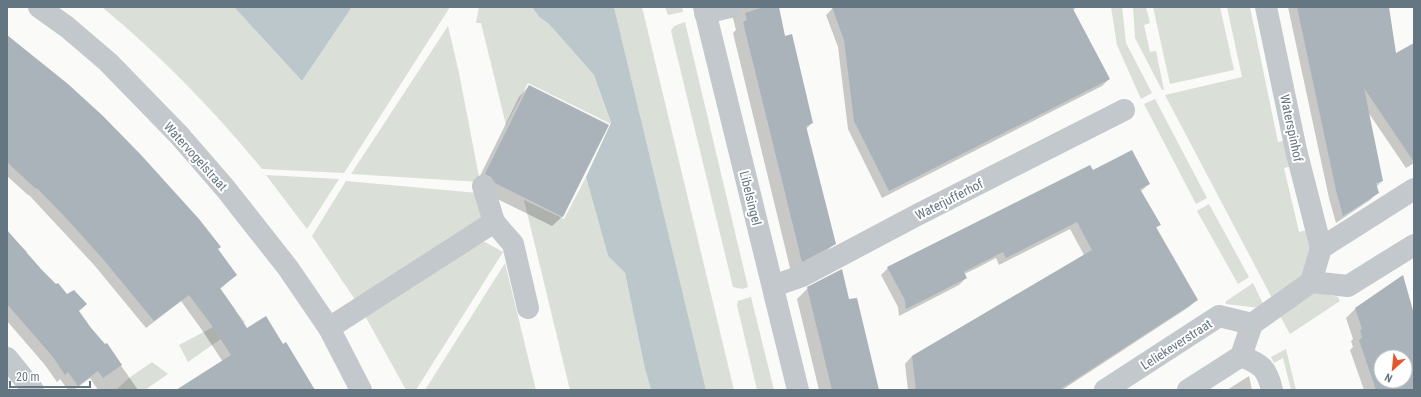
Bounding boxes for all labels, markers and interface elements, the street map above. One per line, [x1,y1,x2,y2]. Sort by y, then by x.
street label: Waterspinhof [1277,93,1306,163]
street label: Watervogelstraat [161,119,230,194]
street label: Libelsingel [737,169,764,227]
street label: Waterjufferhof [913,176,986,223]
street label: Leliekeverstraat [1138,316,1215,373]
north arrow [1373,349,1413,389]
scale bar [10,363,90,389]
text: 20 m [16,370,40,384]
text: N [1383,370,1395,385]

